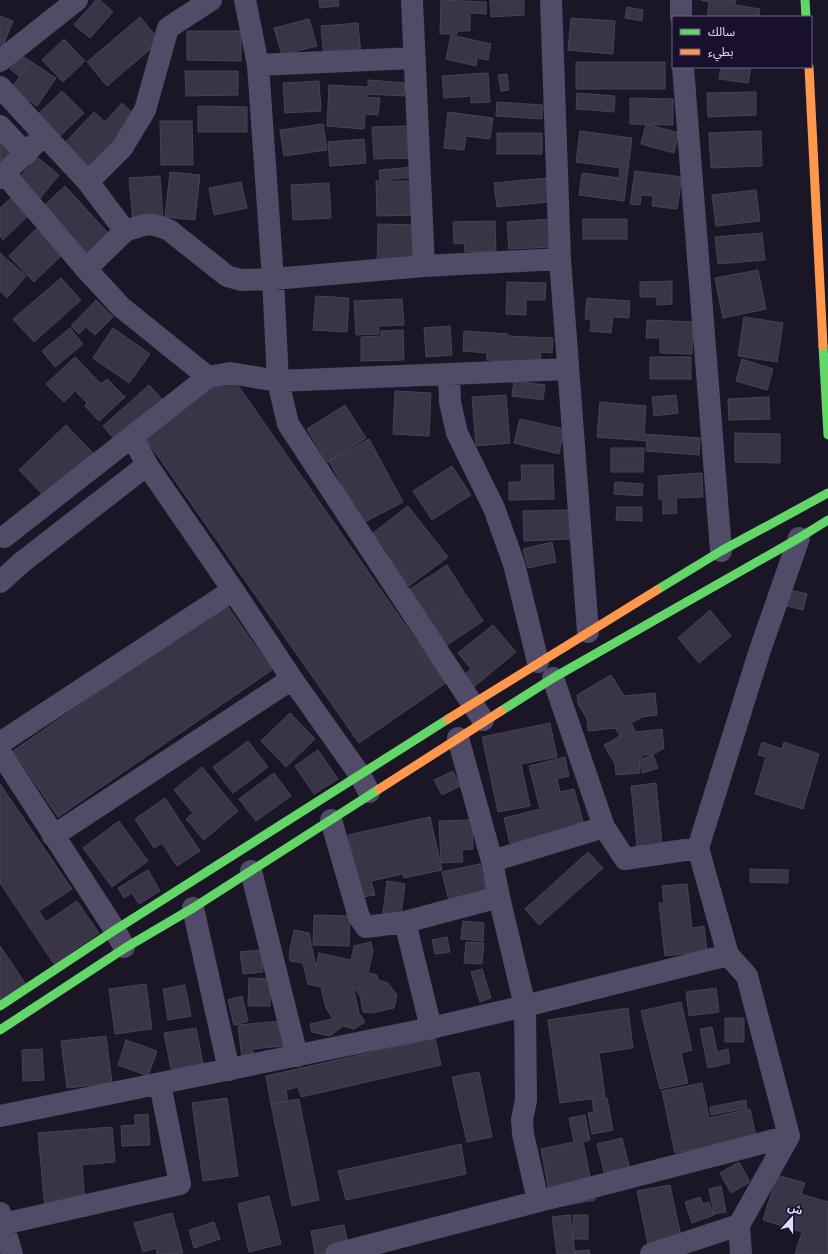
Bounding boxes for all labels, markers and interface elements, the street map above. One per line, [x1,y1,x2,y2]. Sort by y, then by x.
legend [672,16,812,68]
text: سالك [708,24,735,40]
text: بطيء [708,44,734,62]
north arrow [772,1198,812,1238]
text: ش [786,1199,805,1218]

